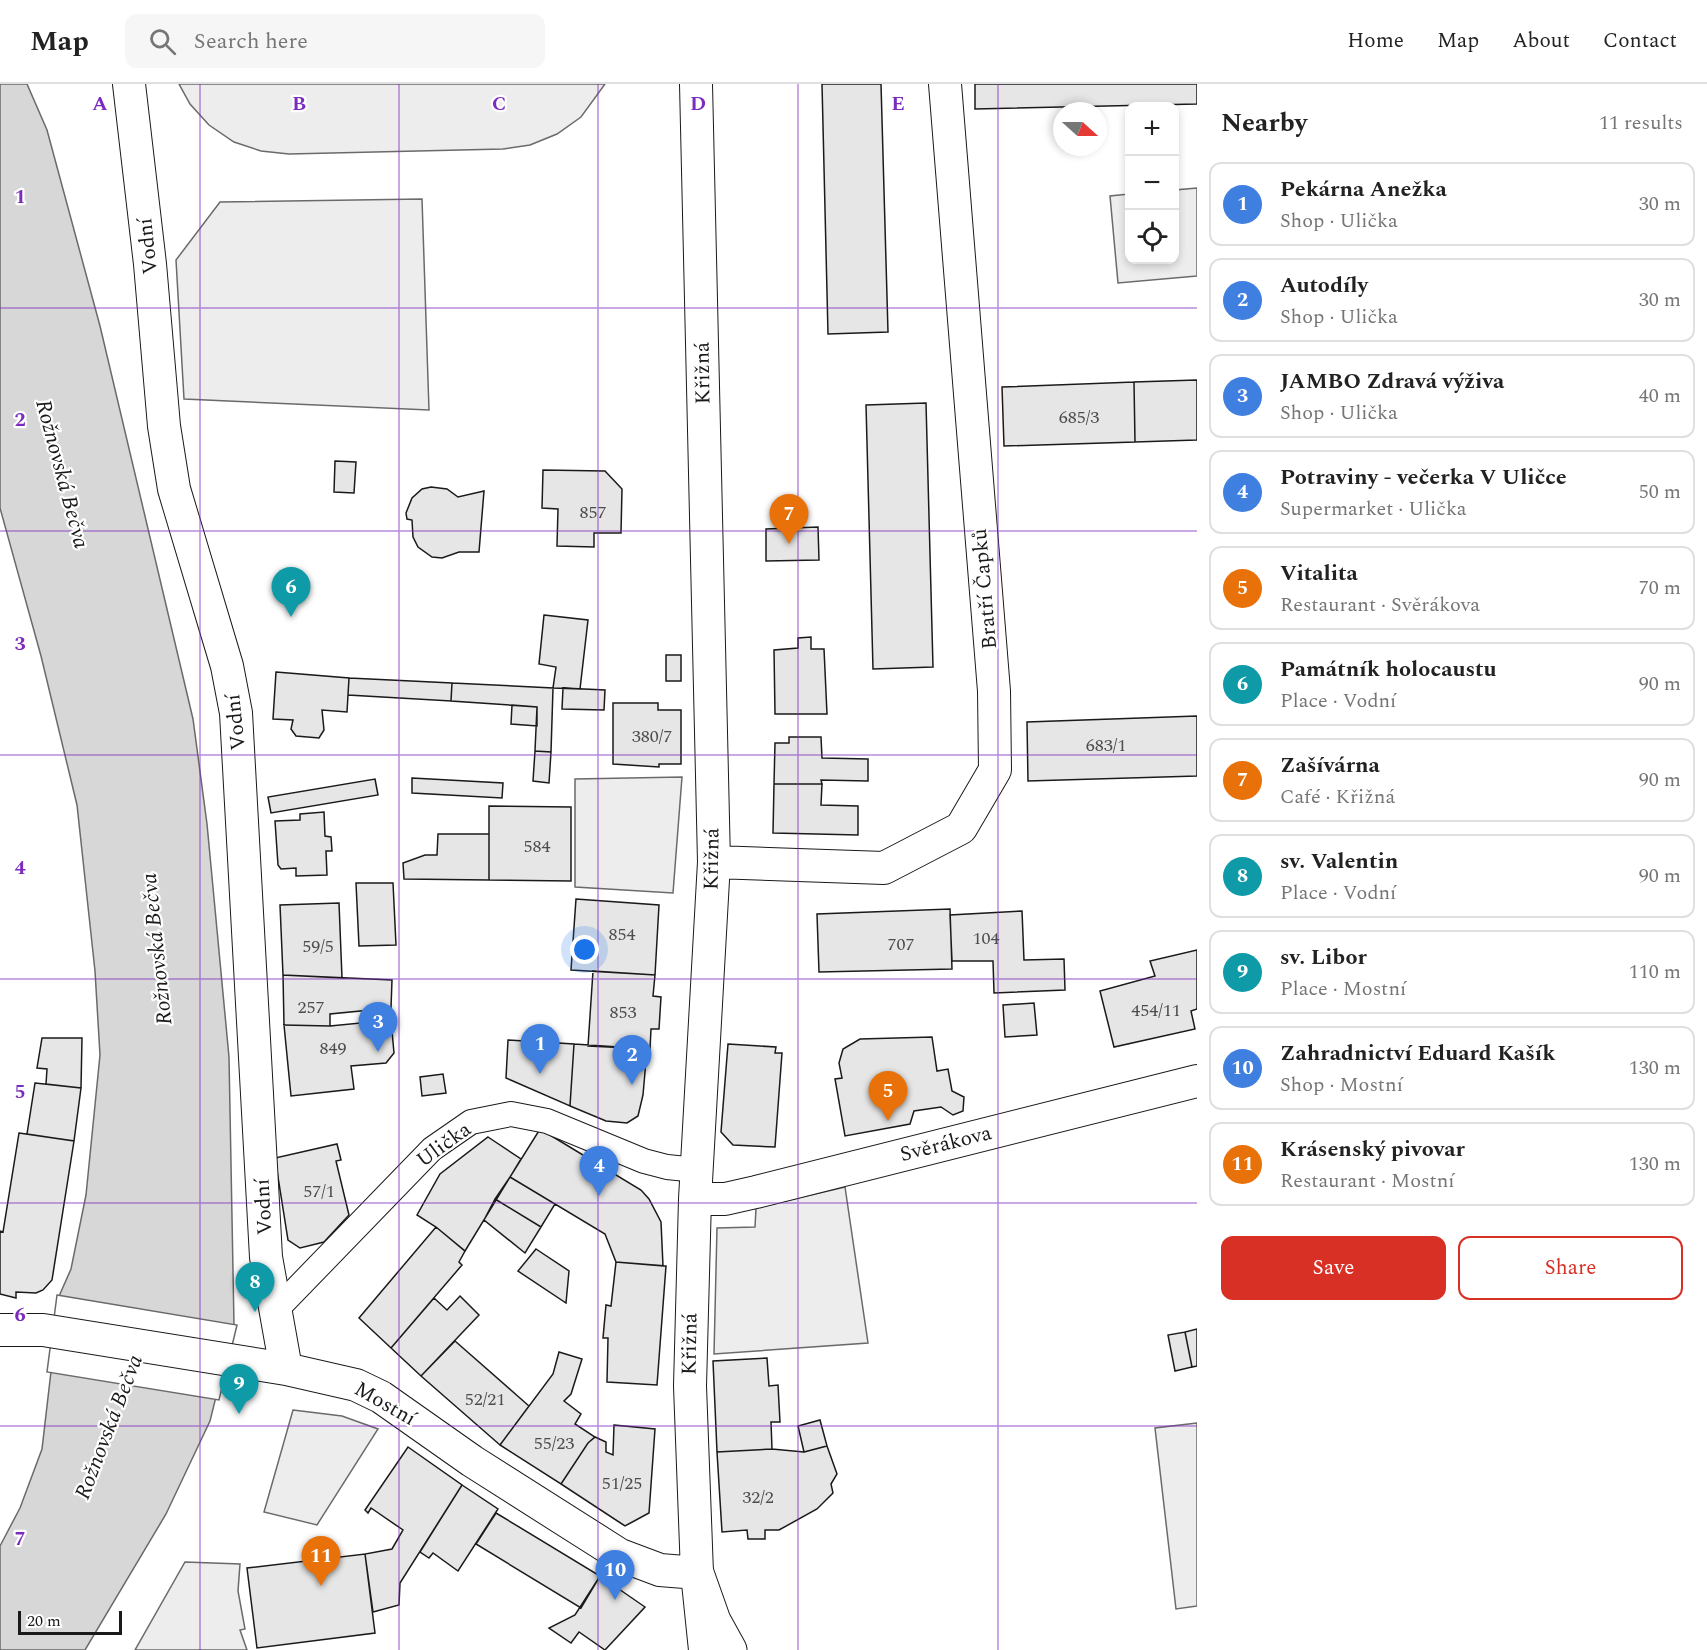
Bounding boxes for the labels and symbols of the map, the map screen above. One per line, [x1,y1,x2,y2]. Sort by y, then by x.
text: A [92,89,108,119]
text: B [292,89,306,119]
text: C [492,89,506,119]
text: D [690,89,706,119]
text: E [891,89,905,119]
north arrow [1053,102,1107,156]
text: 1 [14,182,26,212]
street label: Vodní [129,215,167,276]
street label: Křižná [686,341,720,405]
water label: Rožnovská Bečva [26,396,98,552]
house number: 685/3 [1059,404,1099,431]
text: 2 [14,405,26,435]
pin: 7 [770,494,808,544]
house number: 857 [580,499,607,526]
street label: Bratří Čapků [964,527,1006,651]
pin: 6 [272,568,310,617]
text: 3 [14,629,26,659]
street label: Vodní [217,691,255,752]
house number: 380/7 [632,723,672,750]
house number: 683/1 [1086,732,1126,759]
street label: Křižná [695,827,729,891]
house number: 584 [524,833,551,860]
text: 4 [14,853,26,883]
water label: Rožnovská Bečva [133,871,181,1027]
house number: 854 [609,921,636,948]
house number: 104 [973,925,1000,952]
house number: 707 [888,931,915,958]
house number: 59/5 [302,933,334,960]
your location [570,935,599,964]
house number: 257 [298,994,325,1021]
house number: 454/11 [1131,997,1181,1024]
house number: 853 [610,999,637,1026]
pin: 3 [358,1002,398,1052]
pin: 1 [520,1024,560,1074]
house number: 849 [320,1035,347,1062]
pin: 2 [612,1036,652,1085]
pin: 5 [868,1072,908,1121]
text: 5 [14,1077,26,1107]
street label: Ulička [410,1114,479,1176]
street label: Svěrákova [897,1117,996,1171]
pin: 4 [580,1146,618,1196]
street label: Vodní [246,1177,281,1236]
house number: 57/1 [303,1178,335,1205]
pin: 8 [236,1262,274,1312]
text: 6 [14,1300,26,1330]
street label: Křižná [673,1312,707,1376]
water label: Rožnovská Bečva [66,1350,152,1504]
pin: 9 [220,1364,258,1414]
street label: Mostní [348,1373,423,1435]
house number: 52/21 [465,1386,505,1413]
house number: 55/23 [534,1430,574,1457]
house number: 51/25 [602,1470,642,1497]
house number: 32/2 [742,1484,774,1511]
text: 7 [14,1524,26,1554]
pin: 11 [302,1536,340,1586]
pin: 10 [596,1550,634,1600]
scale bar [18,1608,122,1636]

